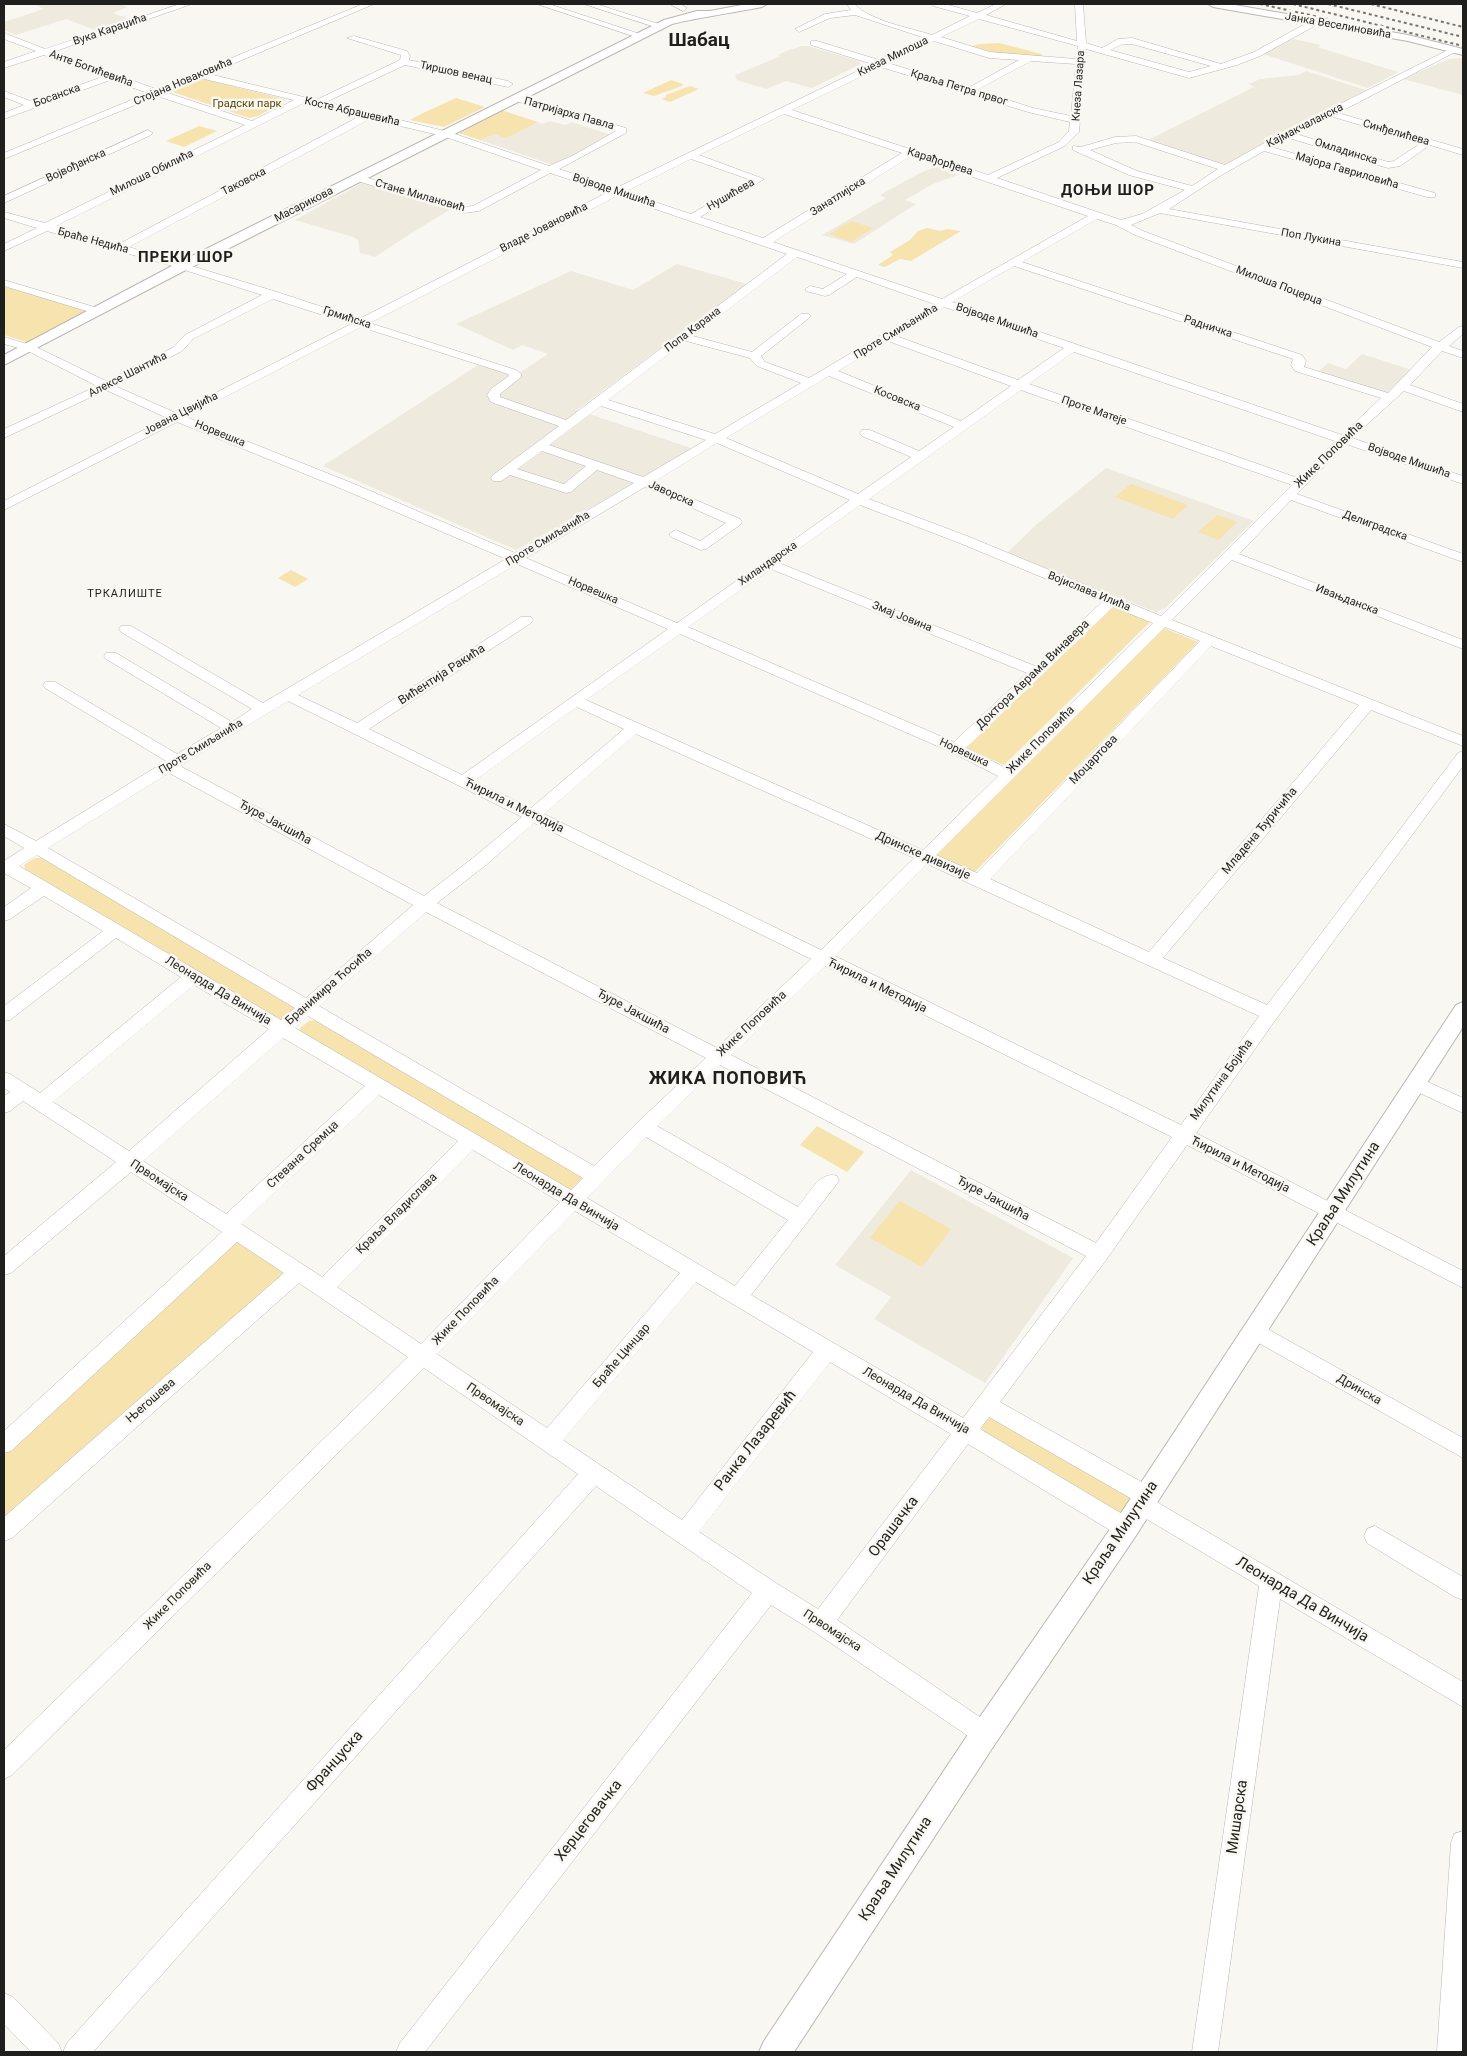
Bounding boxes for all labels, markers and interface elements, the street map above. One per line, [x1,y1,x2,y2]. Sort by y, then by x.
street label: Јанка Веселиновића [1284,10,1392,42]
street label: Вука Караџића [72,11,148,49]
district label: Шабац [669,30,729,52]
street label: Кнеза Милоша [856,34,930,80]
street label: Анте Богићевића [47,48,135,90]
street label: Кнеза Лазара [1070,50,1088,122]
street label: Стојана Новаковића [132,55,234,109]
street label: Тиршов венац [419,59,493,87]
street label: Краља Петра првог [909,67,1009,109]
street label: Босанска [32,81,82,111]
street label: Косте Абрашевића [303,95,401,129]
street label: Патријарха Павла [523,95,615,133]
park label: Градски парк [212,97,282,111]
street label: Кајмакчаланска [1265,101,1345,151]
street label: Синђелићева [1361,117,1431,149]
street label: Омладинска [1313,136,1379,168]
street label: Карађорђева [906,145,974,179]
street label: Војвођанска [44,146,108,186]
street label: Милоша Обилића [108,147,196,199]
street label: Мајора Гавриловића [1294,150,1400,192]
street label: Таковска [220,165,268,199]
street label: Војводе Мишића [571,171,657,211]
street label: Занатлијска [808,175,868,219]
street label: Нушићева [705,176,757,214]
street label: Стане Милановић [373,177,467,215]
district label: ДОЊИ ШОР [1060,182,1156,200]
street label: Масарикова [272,185,336,225]
street label: Владе Јовановића [498,200,590,256]
street label: Браће Недића [56,225,130,257]
street label: Поп Лукина [1280,226,1342,250]
district label: ПРЕКИ ШОР [137,249,235,267]
street label: Милоша Поцерца [1234,263,1324,309]
street label: Војводе Мишића [954,301,1040,341]
street label: Проте Смиљанића [852,302,940,362]
street label: Грмићска [321,304,373,332]
street label: Попа Карана [662,305,724,355]
street label: Радничка [1182,313,1234,341]
street label: Алексе Шантића [87,350,169,400]
street label: Косовска [872,384,922,414]
street label: Јована Цвијића [142,390,220,438]
street label: Проте Матеје [1060,394,1128,428]
street label: Норвешка [193,418,247,450]
street label: Жике Поповића [1292,419,1366,491]
street label: Војводе Мишића [1366,441,1452,481]
street label: Јаворска [646,478,696,510]
street label: Делиградска [1341,508,1409,544]
street label: Проте Смиљанића [504,509,592,569]
street label: Хиландарска [736,539,800,589]
street label: Војислава Илића [1046,569,1132,615]
street label: Норвешка [566,575,620,607]
street label: Ивањданска [1314,582,1380,618]
district label: ТРКАЛИШТЕ [86,587,164,601]
street label: Змај Јовина [870,599,934,635]
street label: Доктора Аврама Винавера [973,617,1093,733]
street label: Вићентија Ракића [396,642,488,708]
street label: Жике Поповића [1004,703,1078,777]
street label: Проте Смиљанића [157,717,245,777]
street label: Моцартова [1067,732,1121,788]
street label: Норвешка [937,736,991,770]
street label: Ћирила и Методија [462,776,566,836]
street label: Младена Ђуричића [1219,785,1301,877]
street label: Ђуре Јакшића [236,798,314,848]
street label: Дринске дивизије [874,829,972,883]
street label: Бранимира Ћосића [283,946,375,1028]
street label: Леонарда Да Винчија [162,954,274,1028]
street label: Ћирила и Методија [825,956,929,1016]
street label: Ђуре Јакшића [594,987,672,1037]
street label: Жике Поповића [714,988,790,1060]
street label: Милутина Бојића [1188,1037,1256,1123]
district label: ЖИКА ПОПОВИЋ [647,1068,809,1090]
street label: Стевана Сремца [264,1118,342,1192]
street label: Ћирила и Методија [1188,1134,1292,1196]
street label: Краља Милутина [1304,1138,1384,1250]
street label: Првомајска [127,1157,191,1205]
street label: Леонарда Да Винчија [510,1160,622,1234]
street label: Краља Владислава [353,1170,441,1258]
street label: Ђуре Јакшића [954,1174,1032,1224]
street label: Жике Поповића [430,1274,502,1348]
street label: Браће Цинцар [590,1321,654,1391]
street label: Леонарда Да Винчија [860,1364,972,1438]
street label: Дринска [1334,1372,1384,1408]
street label: Његошева [123,1376,179,1426]
street label: Првомајска [463,1380,527,1430]
street label: Ранка Лазаревић [711,1387,801,1495]
street label: Краља Милутина [1080,1478,1162,1588]
street label: Орашачка [865,1493,923,1561]
street label: Леонарда Да Винчија [1232,1553,1372,1647]
street label: Жике Поповића [141,1559,215,1633]
street label: Првомајска [800,1607,864,1655]
street label: Француска [303,1727,367,1797]
street label: Херцеговачка [552,1777,626,1865]
street label: Мишарска [1224,1779,1252,1855]
street label: Краља Милутина [856,1813,936,1925]

